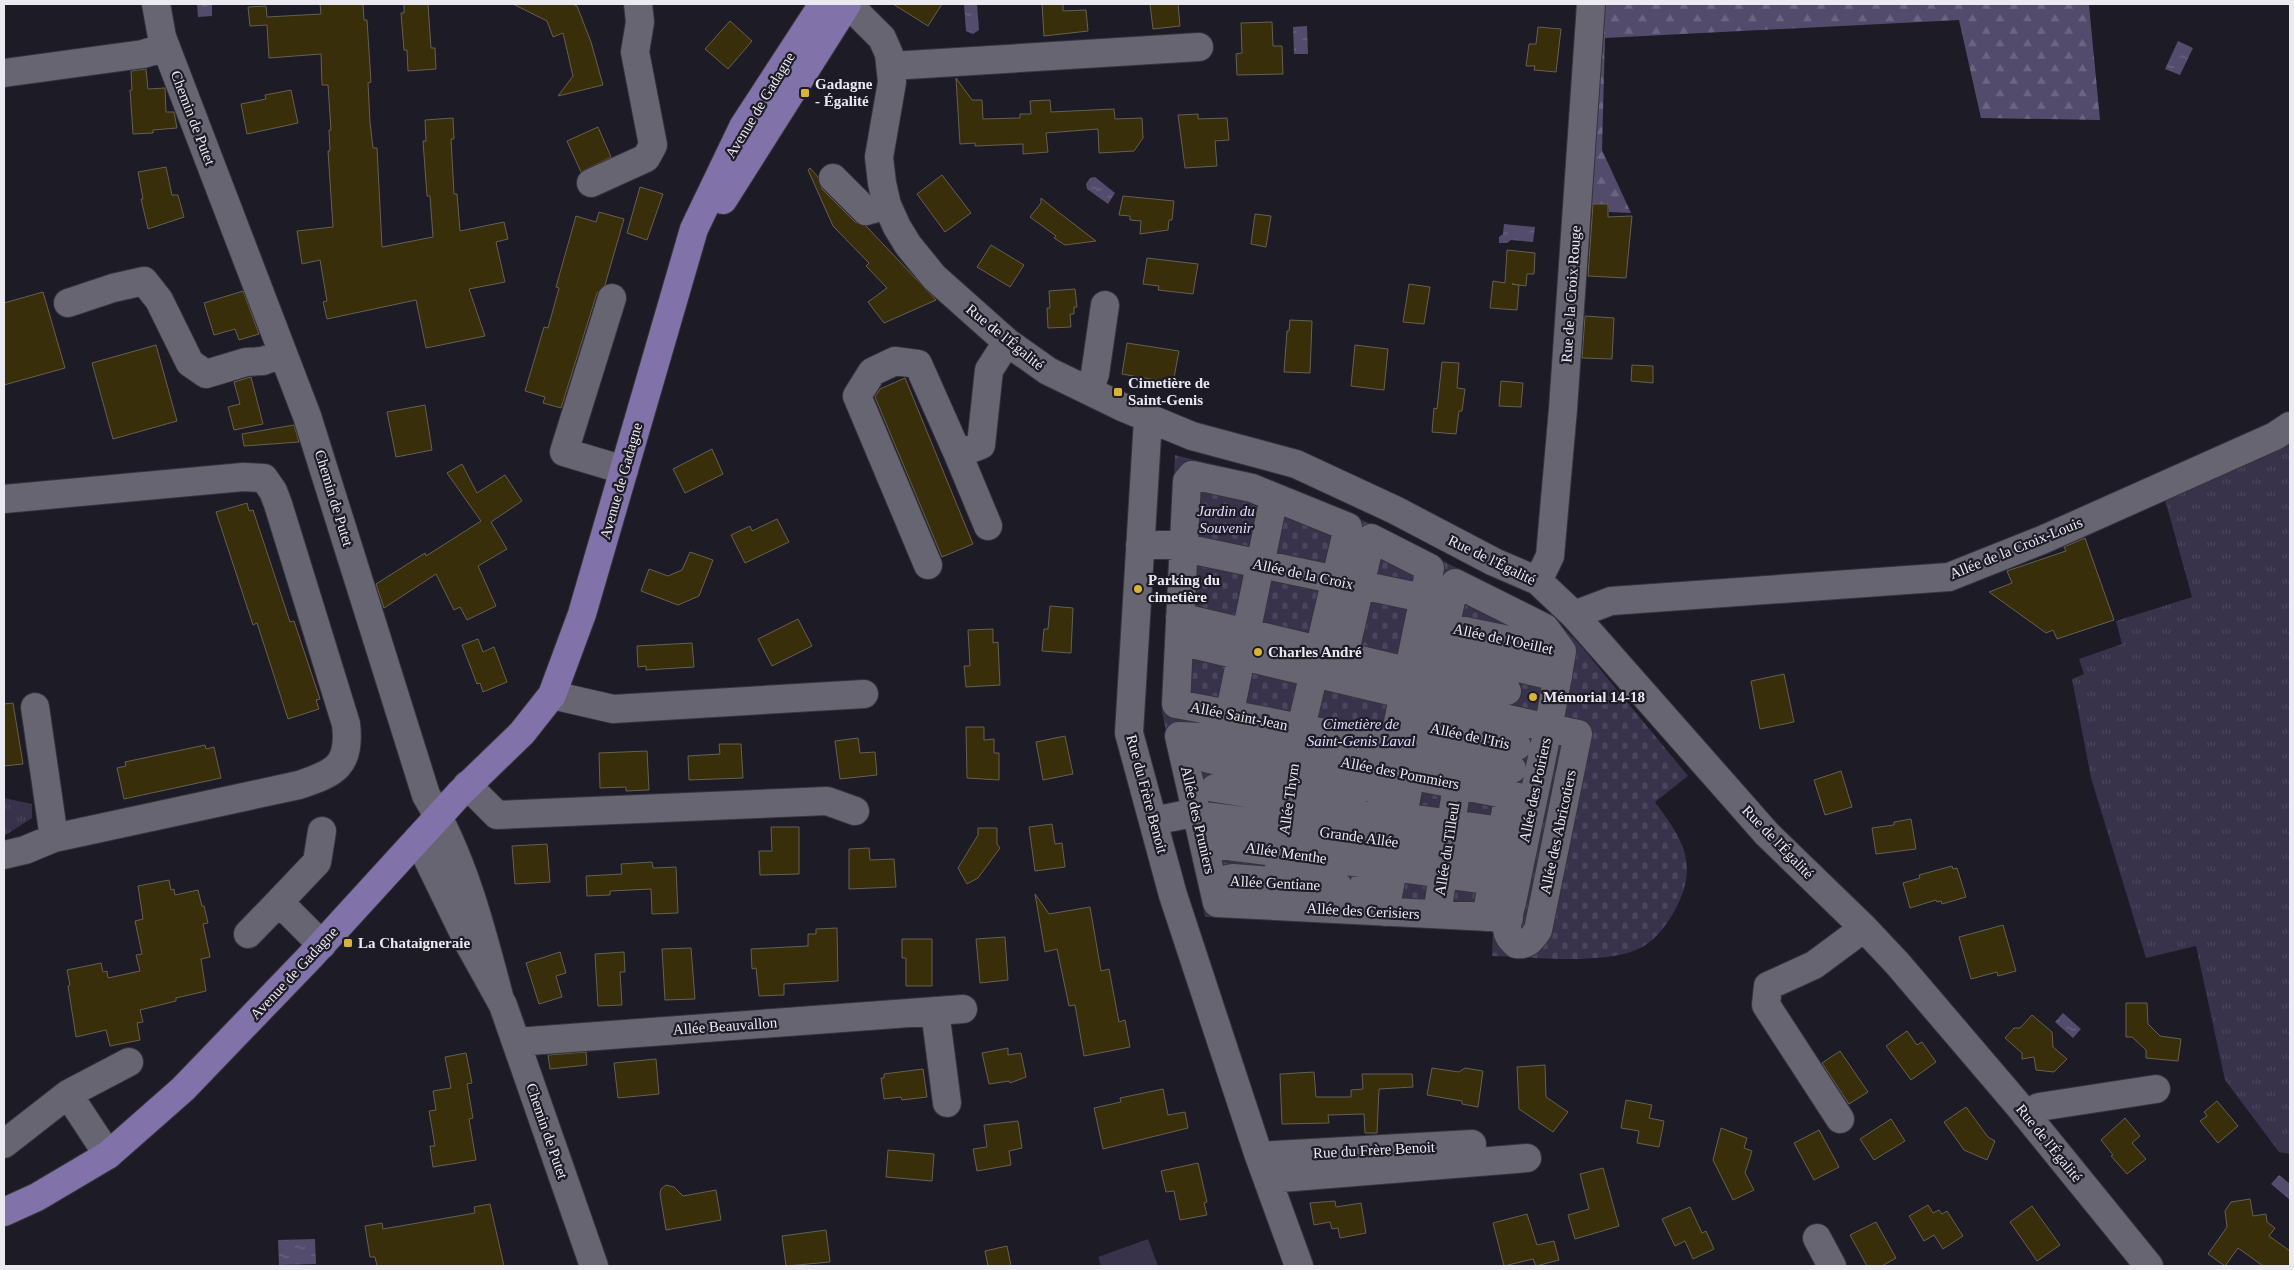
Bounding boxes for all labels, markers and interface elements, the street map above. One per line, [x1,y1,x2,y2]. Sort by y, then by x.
street label: Avenue de Gadagne [722,49,798,161]
street label: Chemin de Putet [168,68,219,168]
place label: Gadagne - Égalité [815,76,873,109]
marker: Gadagne - Égalité [799,87,811,99]
street label: Rue de la Croix Rouge [1558,225,1584,363]
street label: Rue de l'Égalité [963,301,1047,373]
place label: Cimetière de Saint-Genis [1128,375,1210,408]
marker: Cimetière de Saint-Genis [1112,386,1124,398]
street label: Avenue de Gadagne [597,421,645,541]
street label: Chemin de Putet [312,448,357,549]
park label: Jardin du Souvenir [1197,503,1255,536]
street label: Allée de la Croix-Louis [1947,514,2085,582]
street label: Rue de l'Égalité [1446,532,1539,588]
street label: Allée de la Croix [1251,555,1355,593]
place label: Parking du cimetière [1148,572,1220,605]
marker: Parking du cimetière [1132,583,1144,595]
street label: Allée de l'Oeillet [1452,621,1555,658]
place label: Charles André [1268,644,1362,660]
marker: Charles André [1252,646,1264,658]
place label: Mémorial 14-18 [1543,689,1645,705]
marker: Mémorial 14-18 [1527,691,1539,703]
street label: Allée Saint-Jean [1189,699,1289,733]
park label: Cimetière de Saint-Genis Laval [1307,716,1415,749]
street label: Allée de l'Iris [1429,720,1511,752]
street label: Rue du Frère Benoit [1123,733,1171,856]
street label: Allée des Poiriers [1516,736,1554,844]
street label: Allée des Pommiers [1339,754,1461,792]
street label: Allée Thym [1276,762,1302,836]
street label: Allée des Pruniers [1178,765,1218,876]
street label: Allée des Abricotiers [1537,768,1579,896]
street label: Allée du Tilleul [1432,801,1462,897]
street label: Rue de l'Égalité [1739,802,1817,882]
street label: Grande Allée [1318,824,1400,851]
street label: Allée Menthe [1244,839,1328,867]
street label: Allée Gentiane [1229,873,1321,893]
street label: Allée des Cerisiers [1306,900,1420,922]
street label: Avenue de Gadagne [247,923,341,1023]
place label: La Chataigneraie [358,935,470,951]
marker: La Chataigneraie [342,937,354,949]
street label: Allée Beauvallon [672,1014,778,1038]
street label: Chemin de Putet [523,1081,571,1182]
street label: Rue de l'Égalité [2013,1101,2085,1185]
street label: Rue du Frère Benoit [1313,1139,1436,1161]

